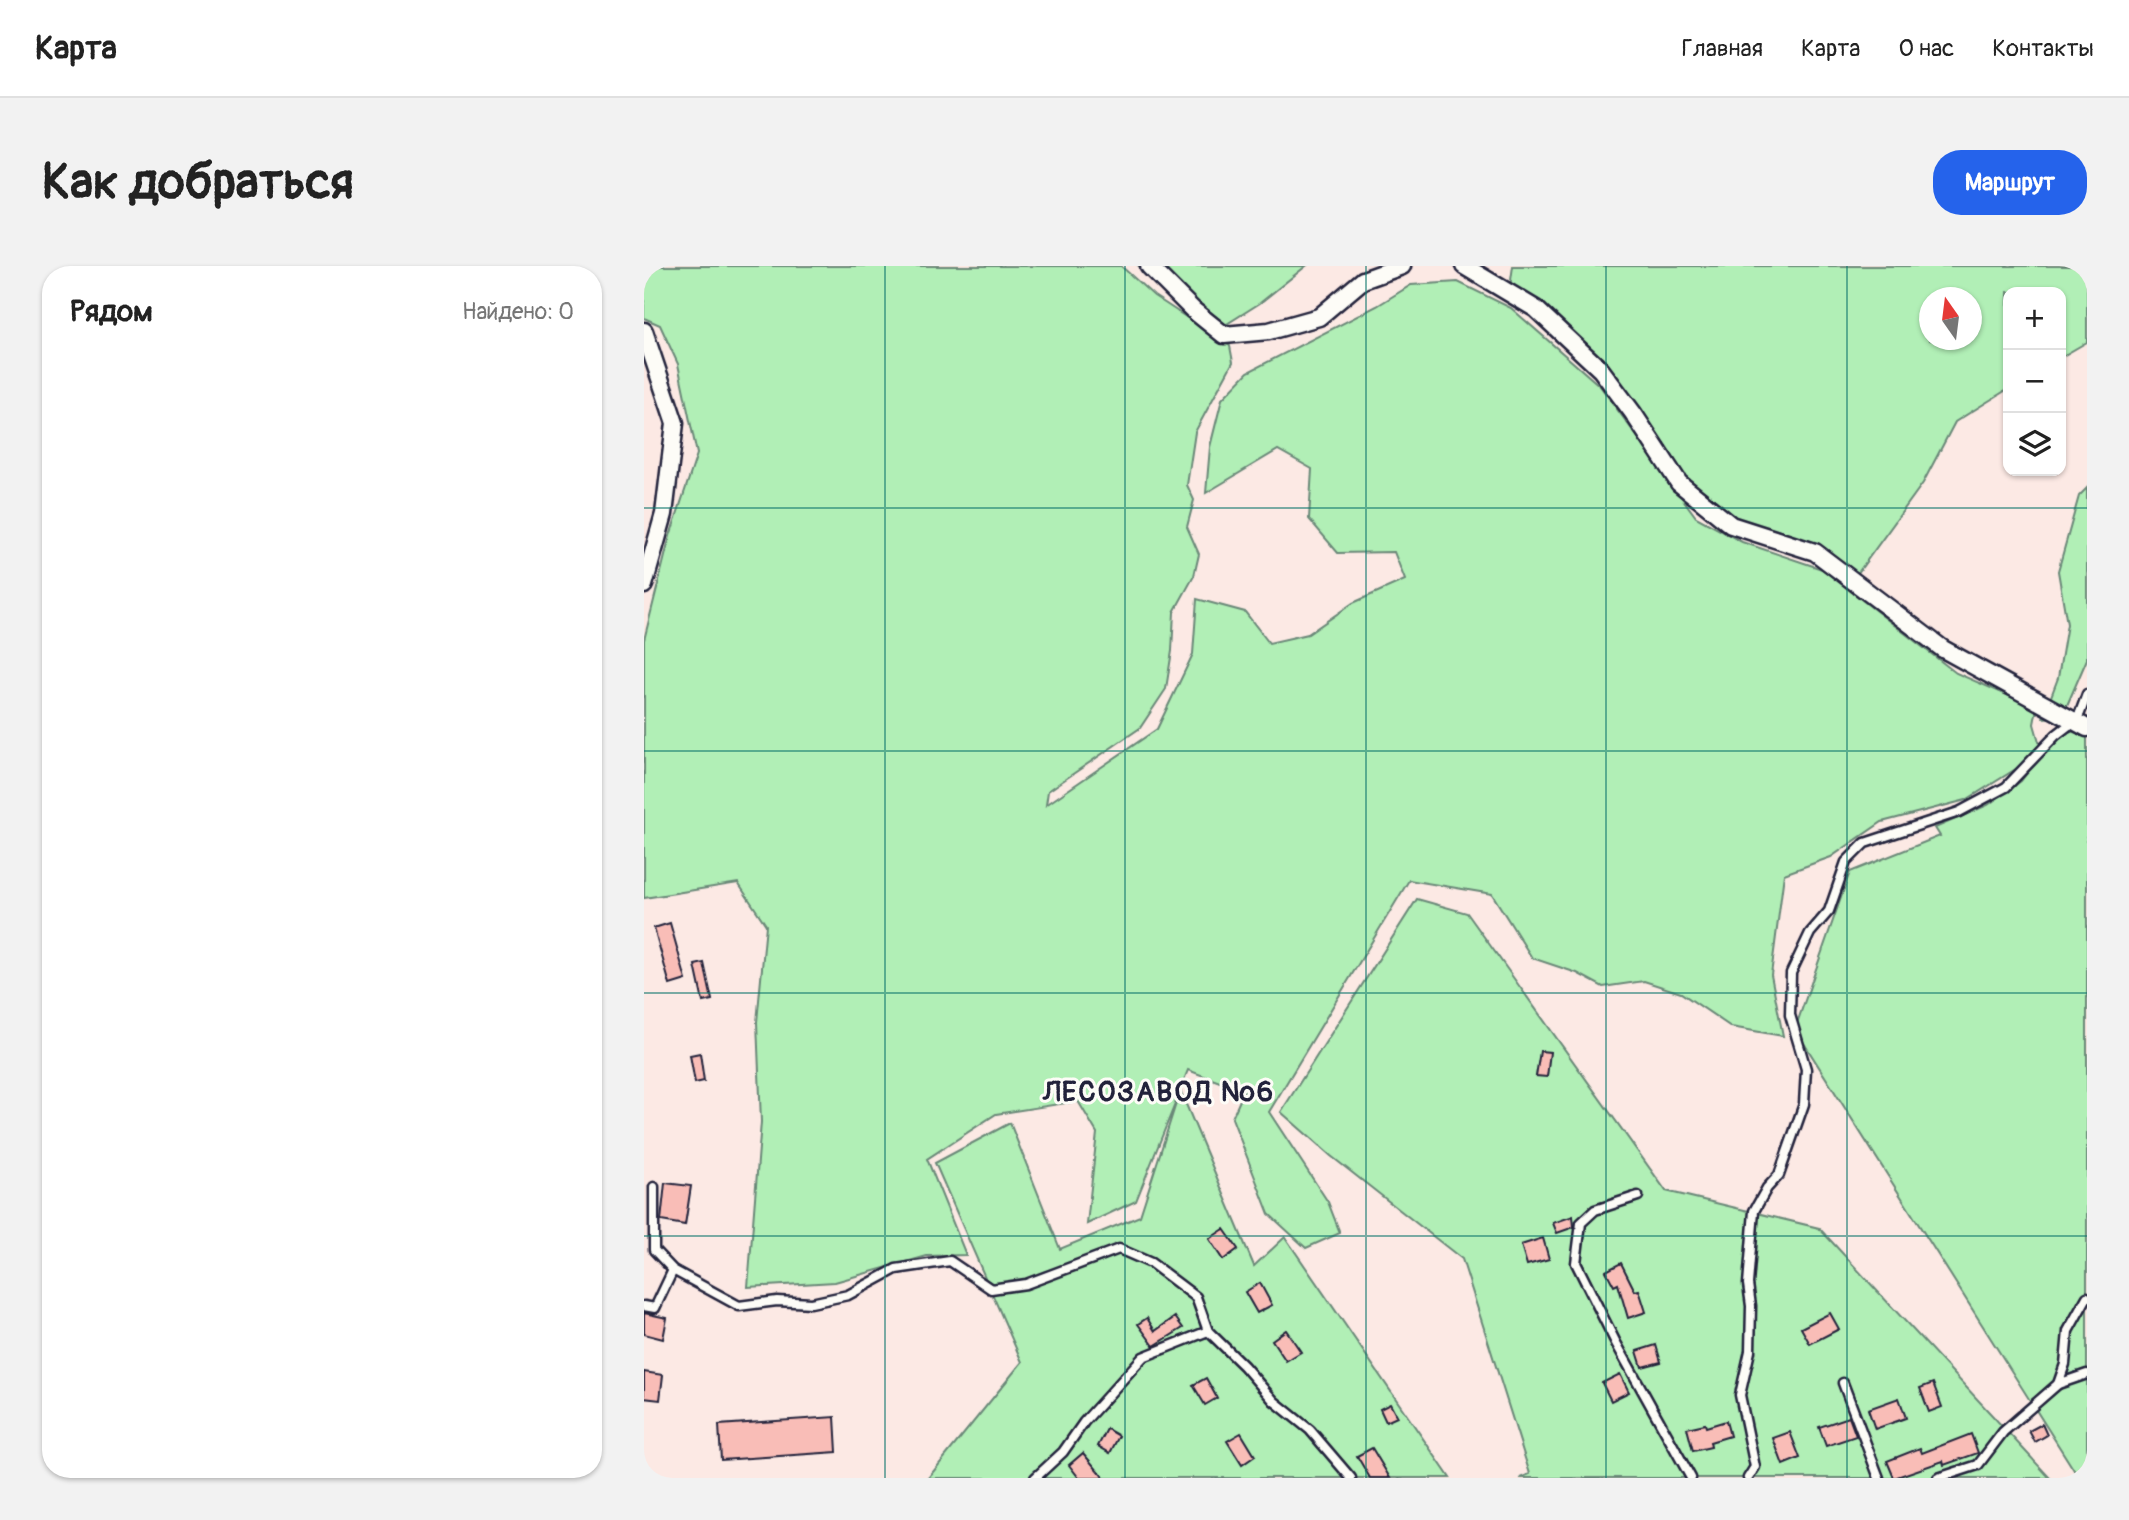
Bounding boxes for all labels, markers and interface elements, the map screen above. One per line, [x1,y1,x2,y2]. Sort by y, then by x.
text: Карта [35,28,117,69]
text: Главная [1682,34,1763,63]
text: Карта [1801,34,1861,63]
text: О нас [1899,34,1954,63]
text: Контакты [1992,34,2094,63]
button: Маршрут [1933,150,2087,215]
text: Как добраться [42,152,354,213]
north arrow [1919,287,1982,350]
map controls [2003,287,2066,476]
button: + [2003,287,2066,350]
text: Рядом [70,293,153,330]
text: Найдено: 0 [462,297,574,326]
button: − [2003,350,2066,413]
button: layers [2003,413,2066,476]
district label: ЛЕСОЗАВОД №6 [1042,1075,1275,1110]

